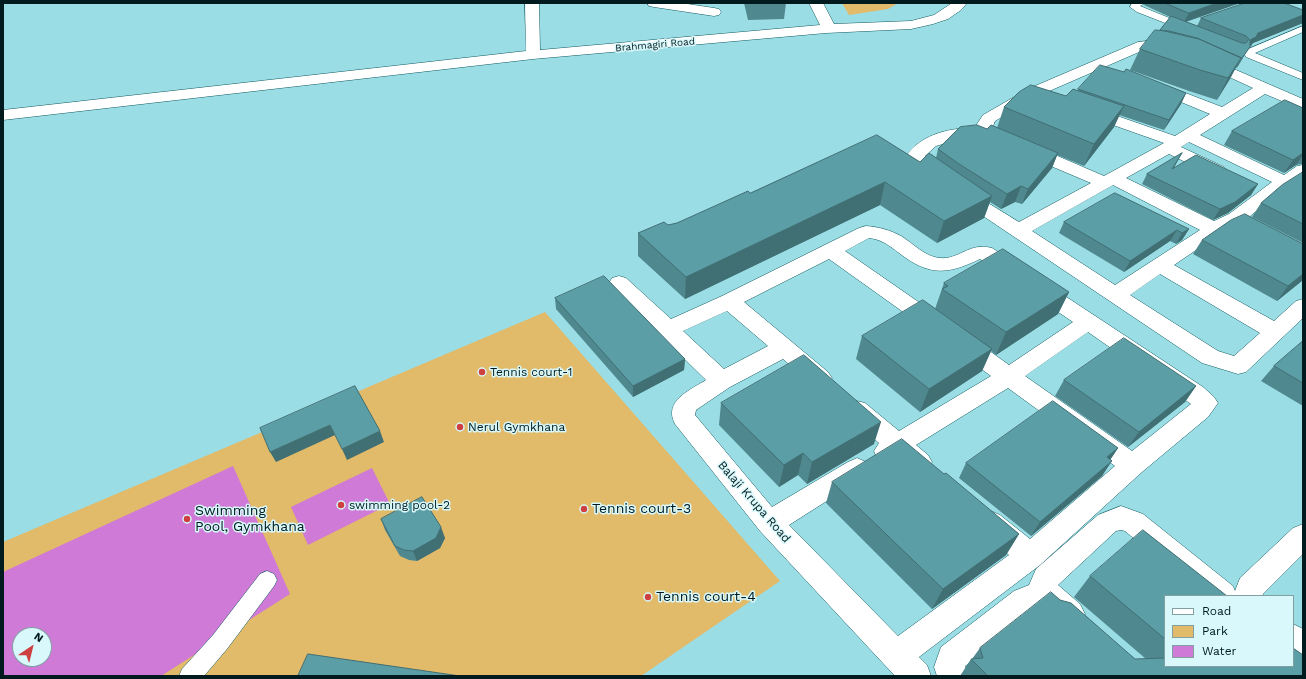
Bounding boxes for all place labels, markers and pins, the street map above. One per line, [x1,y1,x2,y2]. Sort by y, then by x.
place label: Tennis court-1 [490,365,572,379]
marker: Tennis court-1 [477,367,487,377]
place label: Nerul Gymkhana [468,420,565,434]
marker: Nerul Gymkhana [455,422,465,432]
place label: swimming pool-2 [349,498,450,512]
marker: swimming pool-2 [336,500,346,510]
place label: Tennis court-3 [592,501,691,517]
place label: Swimming Pool, Gymkhana [195,503,305,536]
marker: Tennis court-3 [579,504,589,514]
marker: Swimming Pool, Gymkhana [182,514,192,524]
place label: Tennis court-4 [656,589,756,605]
marker: Tennis court-4 [643,592,653,602]

